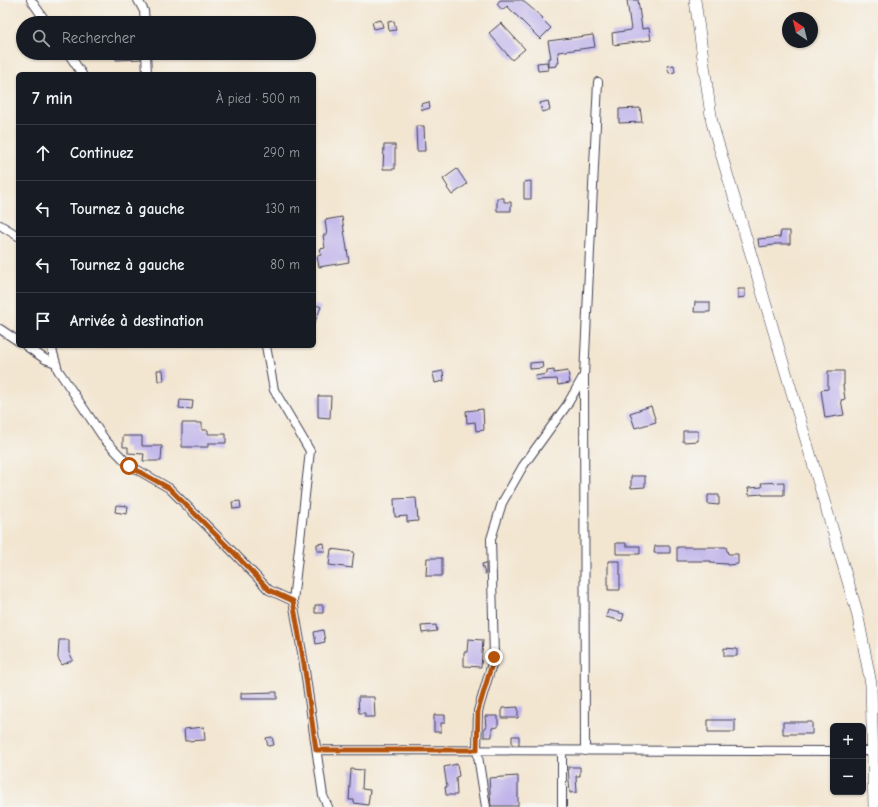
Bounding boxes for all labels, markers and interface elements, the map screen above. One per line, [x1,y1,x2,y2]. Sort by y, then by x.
north arrow [782,12,818,48]
search box [16,16,316,60]
icon: search [30,27,52,49]
text: Rechercher [62,29,135,47]
text: 7 min [32,89,73,108]
text: À pied · 500 m [216,91,300,106]
icon: ahead [32,142,54,164]
text: Continuez [70,144,133,162]
text: 290 m [263,145,300,160]
icon: left [32,198,54,220]
text: Tournez à gauche [70,200,184,218]
text: 130 m [265,201,300,216]
icon: left [32,254,54,276]
text: Tournez à gauche [70,256,184,274]
text: 80 m [270,257,300,272]
icon: arrive [32,310,54,332]
text: Arrivée à destination [70,312,204,330]
route start [120,457,138,475]
route end [485,648,503,666]
map controls [830,723,866,795]
button: + [830,723,866,759]
button: − [830,759,866,795]

